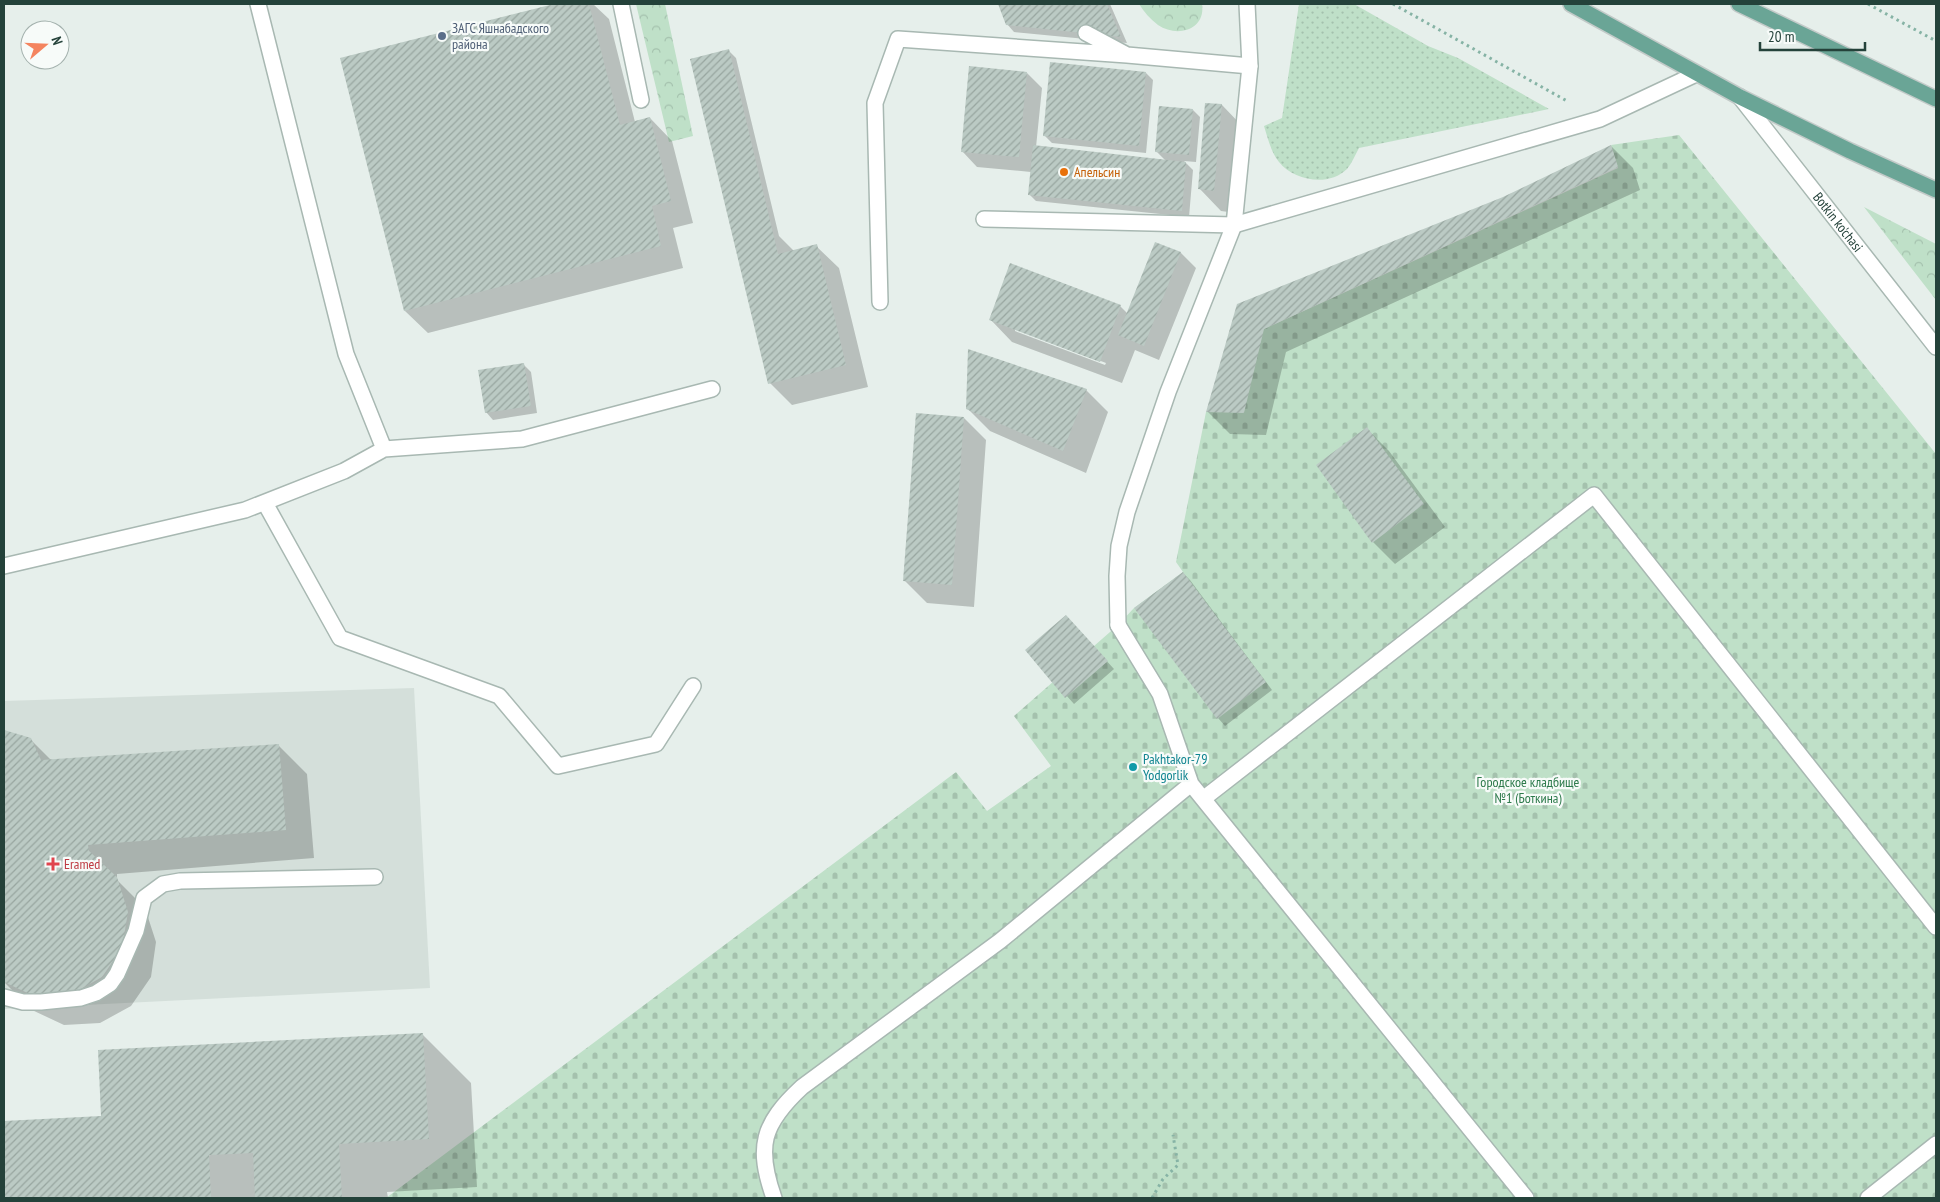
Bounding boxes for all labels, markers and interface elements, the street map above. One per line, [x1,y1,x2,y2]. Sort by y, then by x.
place label: ЗАГС Яшнабадского района [452,19,549,53]
north arrow [20,20,70,70]
scale bar [1760,20,1865,52]
text: 20 m [1768,27,1794,46]
marker: ЗАГС Яшнабадского района [436,30,448,42]
text: N [48,34,67,47]
place label: Апельсин [1074,163,1120,181]
marker: Апельсин [1058,166,1070,178]
street label: Botkin ko'chasi [1809,189,1867,256]
place label: Pakhtakor-79 Yodgorlik [1143,750,1207,784]
marker: Pakhtakor-79 Yodgorlik [1127,761,1139,773]
park label: Городское кладбище №1 (Боткина) [1477,773,1580,807]
place label: Eramed [64,855,100,873]
marker: Eramed [46,857,60,871]

